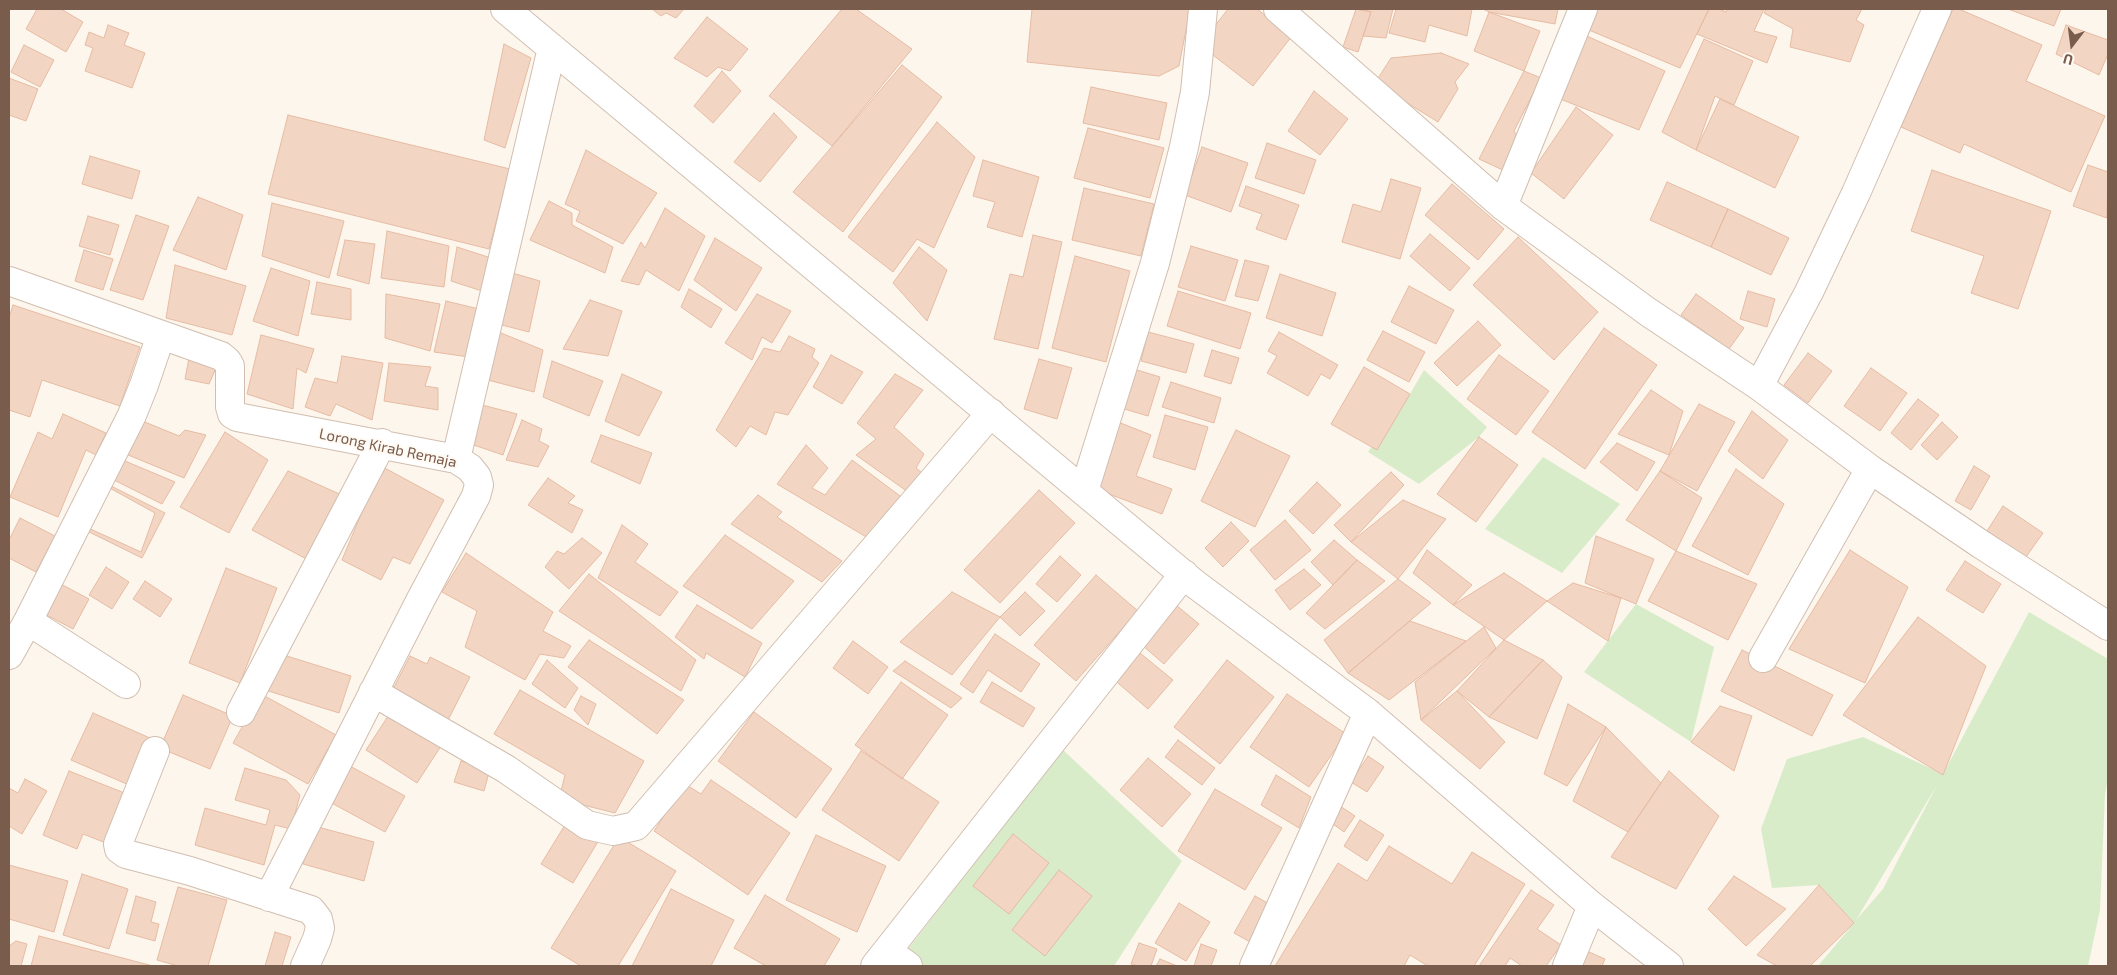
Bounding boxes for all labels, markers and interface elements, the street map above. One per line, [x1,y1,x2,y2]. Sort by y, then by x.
north arrow [2047,20,2097,70]
text: U [2061,51,2075,69]
street label: Lorong Kirab Remaja [318,425,458,471]

